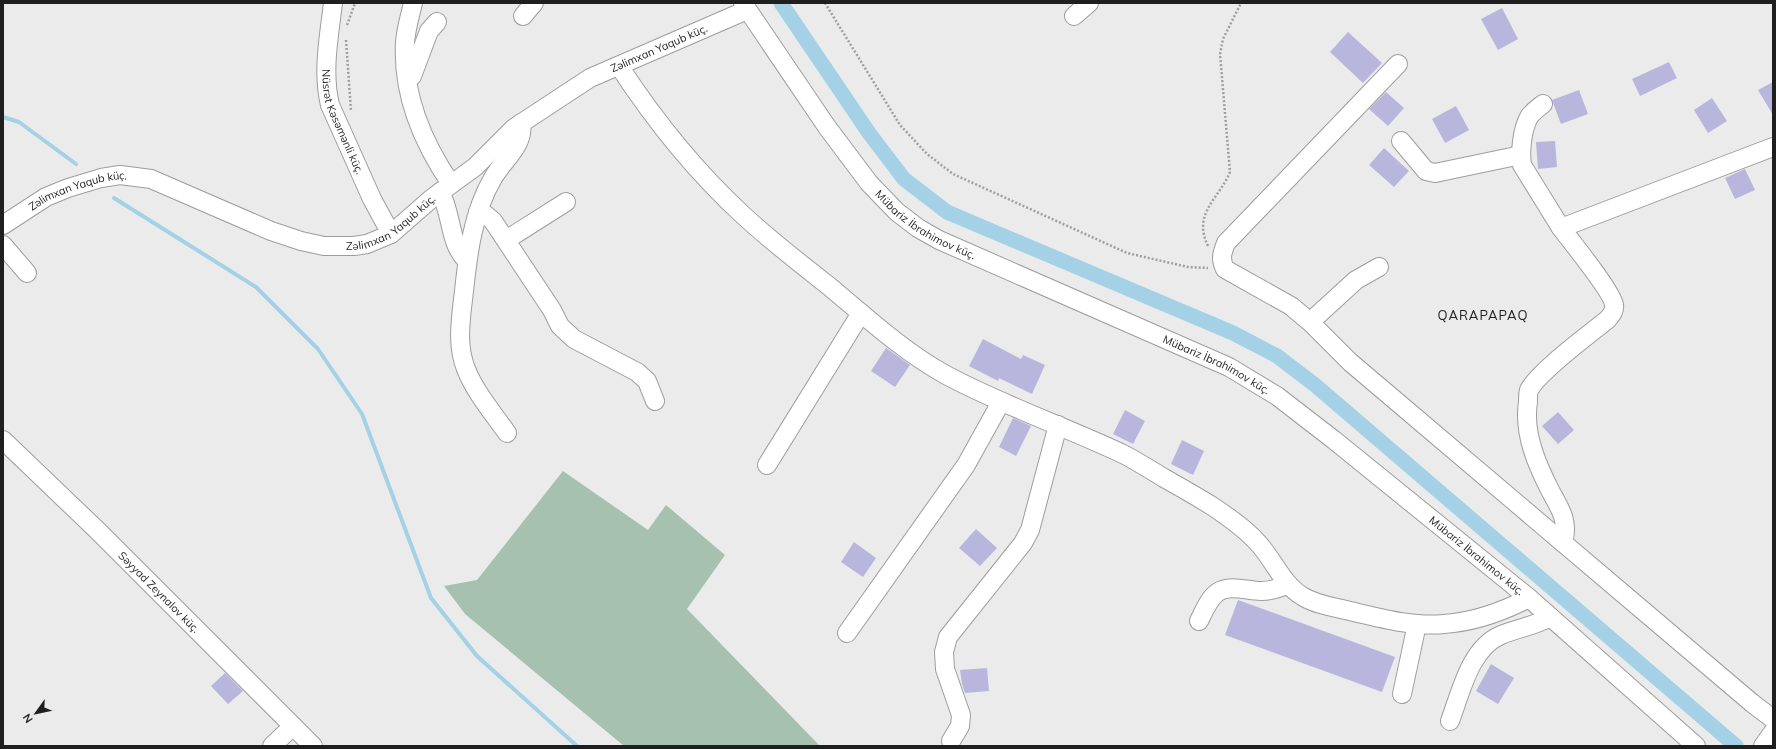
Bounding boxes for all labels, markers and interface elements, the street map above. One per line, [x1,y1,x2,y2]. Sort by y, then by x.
street label: Zəlimxan Yaqub küç. [608,21,710,75]
street label: Nüsrət Kəsəmənli küç. [319,69,367,176]
street label: Zəlimxan Yaqub küç. [26,168,128,213]
street label: Mübariz İbrahimov küç. [872,187,978,262]
street label: Zəlimxan Yaqub küç. [346,191,438,253]
district label: QARAPAPAQ [1438,307,1528,323]
street label: Mübariz İbrahimov küç. [1161,332,1273,397]
street label: Mübariz İbrahimov küç. [1426,513,1527,598]
street label: Səyyad Zeynalov küç. [115,548,203,636]
north arrow [16,693,56,733]
text: N [19,711,36,726]

